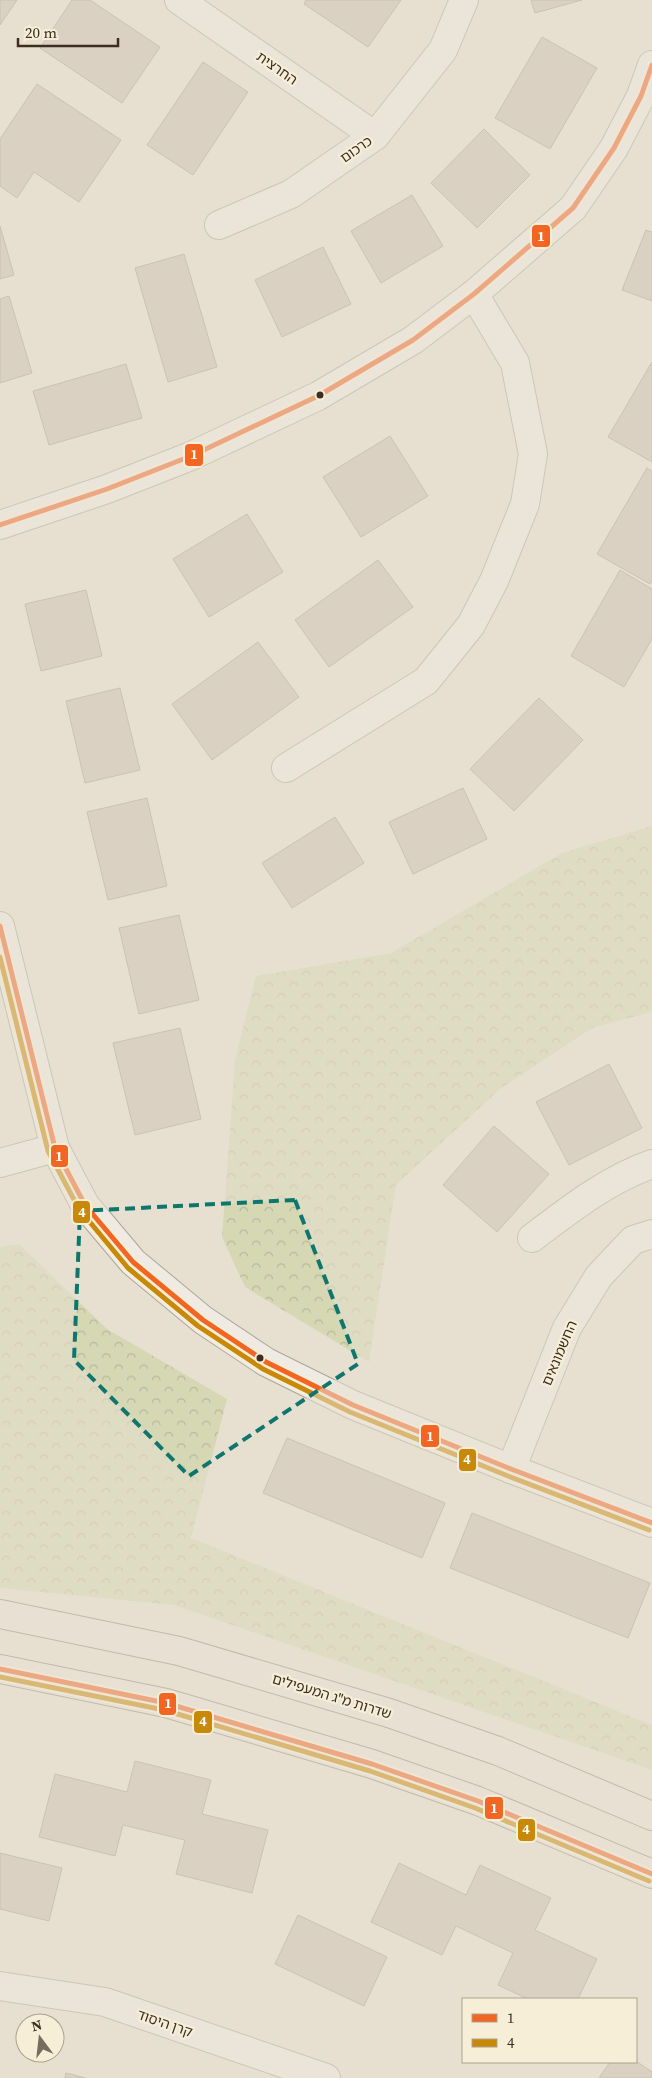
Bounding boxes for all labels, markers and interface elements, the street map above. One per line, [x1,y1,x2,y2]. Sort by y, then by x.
scale bar [18,15,118,47]
text: 20 m [25,22,57,43]
street label: החרצית [252,47,302,89]
street label: כרכום [336,131,376,167]
line badge: 1 [531,224,551,248]
text: 1 [537,226,545,246]
unlabelled marker [315,390,325,400]
line badge: 1 [184,443,204,467]
text: 1 [190,444,198,464]
line badge: 1 [50,1144,69,1168]
text: 1 [55,1146,63,1166]
line badge: 4 [72,1200,91,1224]
text: 4 [78,1202,86,1222]
street label: החשמונאים [536,1317,582,1389]
unlabelled marker [255,1353,265,1363]
line badge: 1 [420,1424,440,1448]
text: 1 [426,1426,434,1446]
line badge: 4 [458,1448,477,1472]
text: 4 [463,1449,471,1469]
street label: שדרות מ"ג המעפילים [270,1668,394,1724]
line badge: 1 [158,1692,177,1716]
text: 1 [164,1693,172,1713]
line badge: 4 [193,1710,213,1734]
text: 4 [199,1711,207,1731]
line badge: 1 [484,1796,504,1820]
text: 1 [490,1798,498,1818]
line badge: 4 [517,1818,536,1842]
text: 4 [522,1819,530,1839]
legend [462,1998,637,2063]
street label: קרן היסוד [135,2004,196,2042]
text: 1 [507,2007,515,2028]
north arrow [15,2013,65,2063]
text: N [29,2014,44,2036]
text: 4 [507,2032,515,2053]

